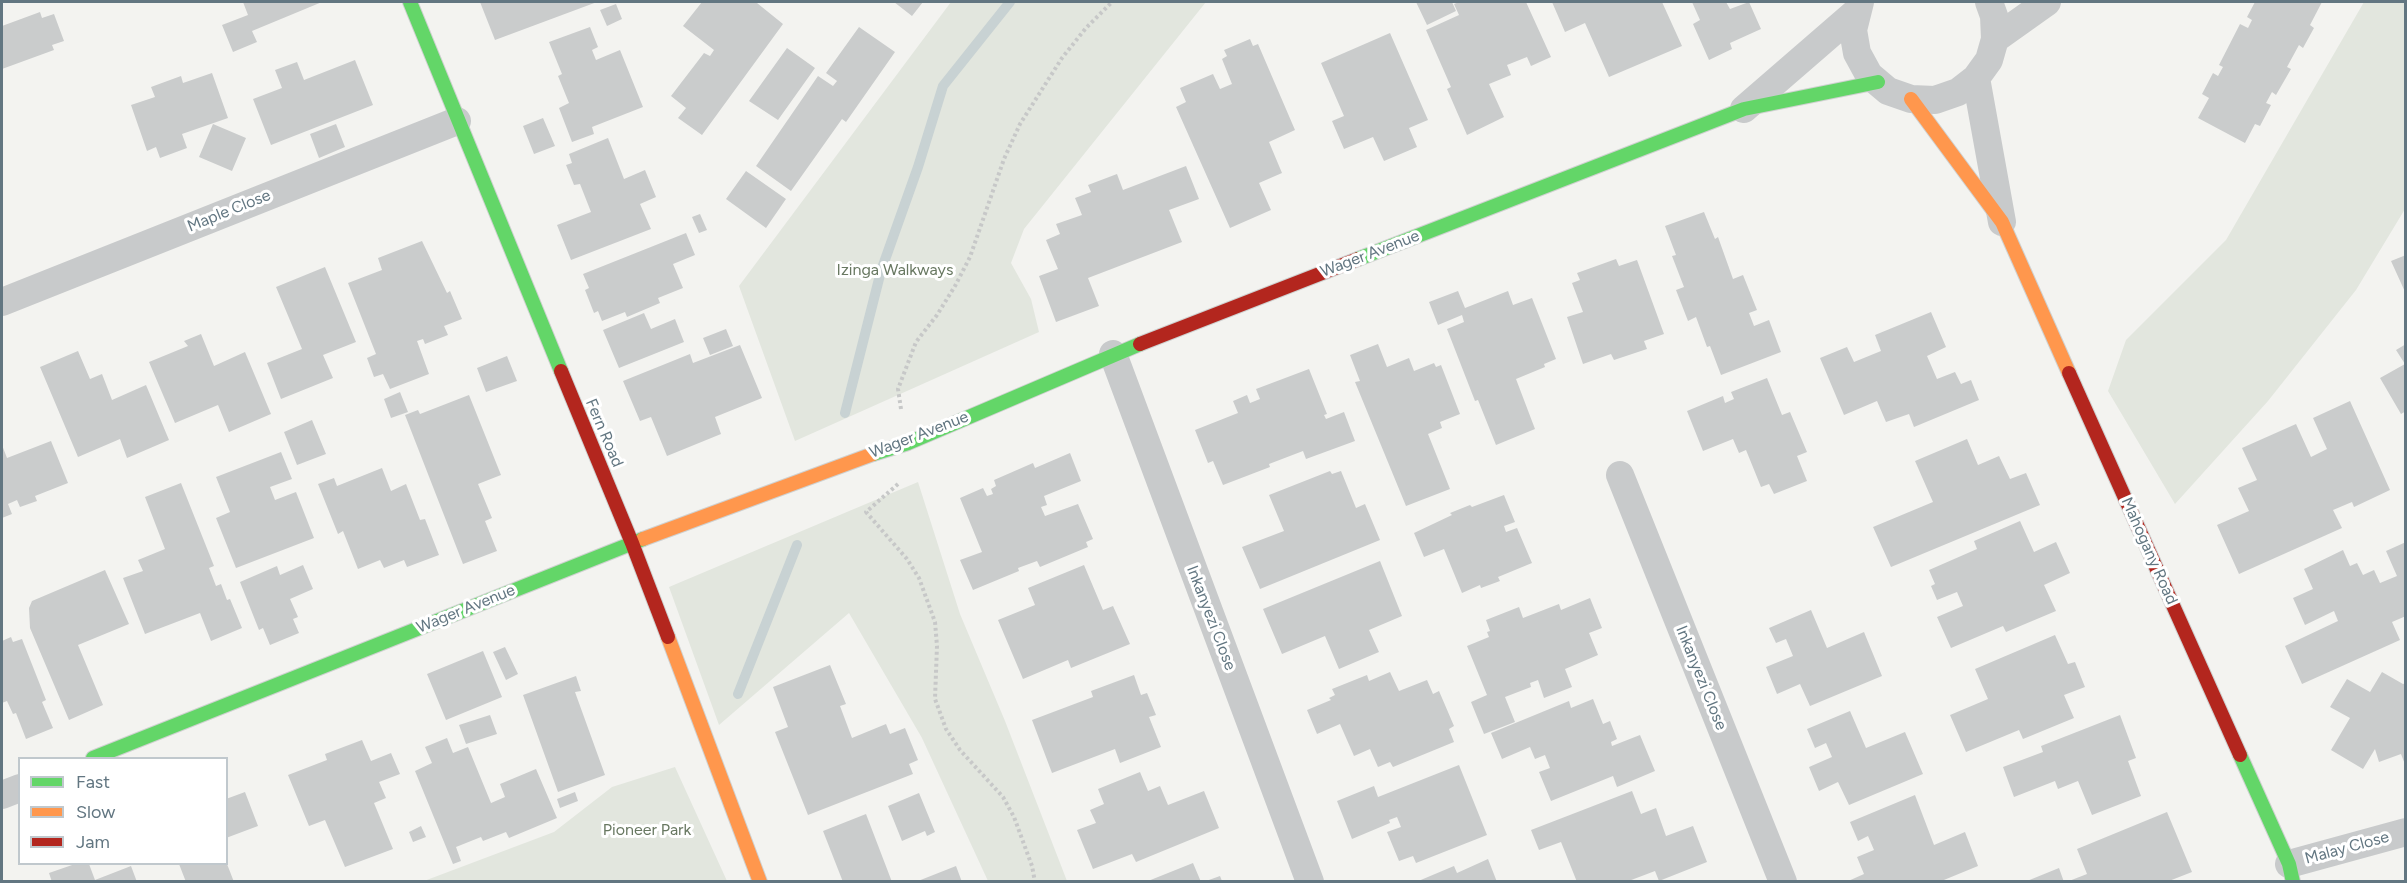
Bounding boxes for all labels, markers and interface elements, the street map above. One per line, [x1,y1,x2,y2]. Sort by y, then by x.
street label: Maple Close [185,186,273,236]
street label: Wager Avenue [1318,226,1422,282]
park label: Izinga Walkways [837,260,953,280]
street label: Fern Road [581,396,627,470]
street label: Wager Avenue [867,407,971,463]
street label: Mahogany Road [2117,494,2181,608]
street label: Inkanyezi Close [1182,563,1240,673]
street label: Wager Avenue [414,581,518,637]
street label: Inkanyezi Close [1671,623,1731,733]
legend [18,757,228,865]
text: Fast [76,771,110,793]
text: Slow [76,801,115,823]
park label: Pioneer Park [603,820,691,840]
street label: Malay Close [2303,828,2391,868]
text: Jam [76,831,110,853]

